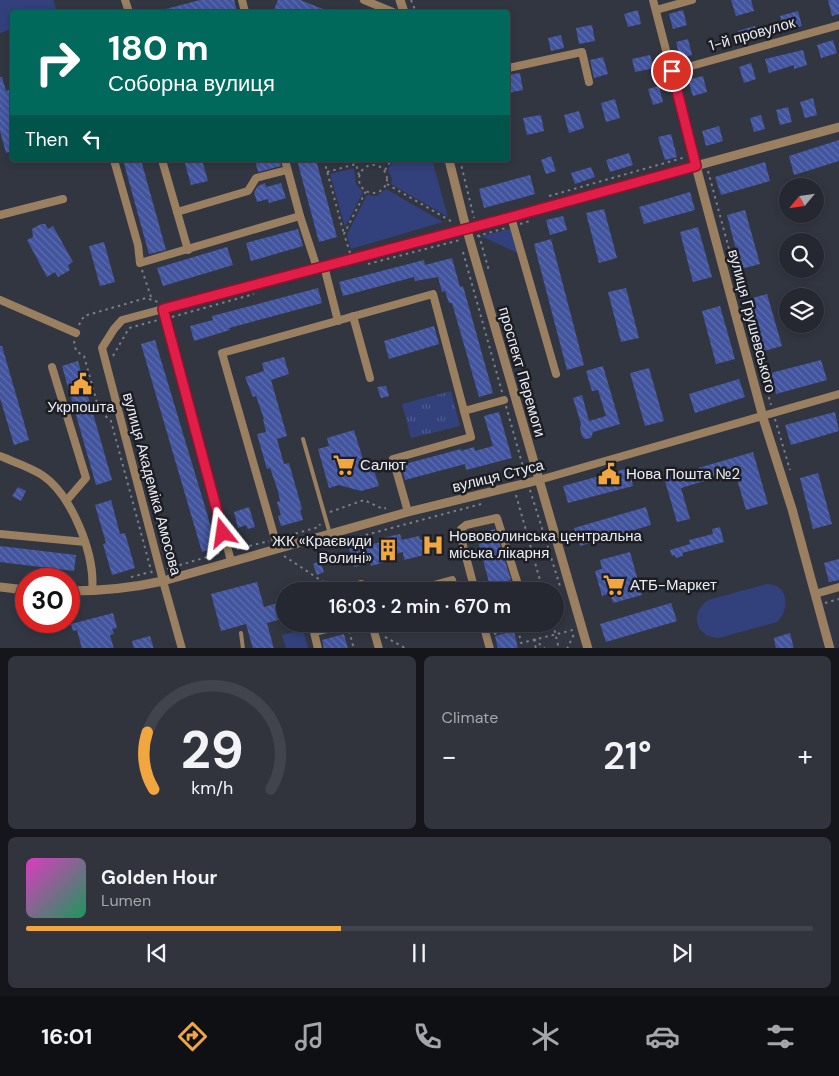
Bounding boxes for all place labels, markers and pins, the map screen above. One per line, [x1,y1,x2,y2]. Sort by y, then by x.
pin [651,50,693,92]
public building icon: Укрпошта [68,371,94,397]
place label: Укрпошта [47,397,115,417]
supermarket icon: Салют [331,452,357,478]
place label: Салют [360,455,406,475]
public building icon: Нова Пошта №2 [596,461,622,487]
place label: Нова Пошта №2 [626,464,740,484]
place label: Нововолинська центральна міська лікарня [449,526,643,563]
place label: ЖК «Краєвиди Волині» [272,531,372,568]
hospital icon: Нововолинська центральна міська лікарня [420,532,446,558]
building icon: ЖК «Краєвиди Волині» [375,537,401,563]
supermarket icon: АТБ-Маркет [601,572,627,598]
place label: АТБ-Маркет [630,575,717,595]

